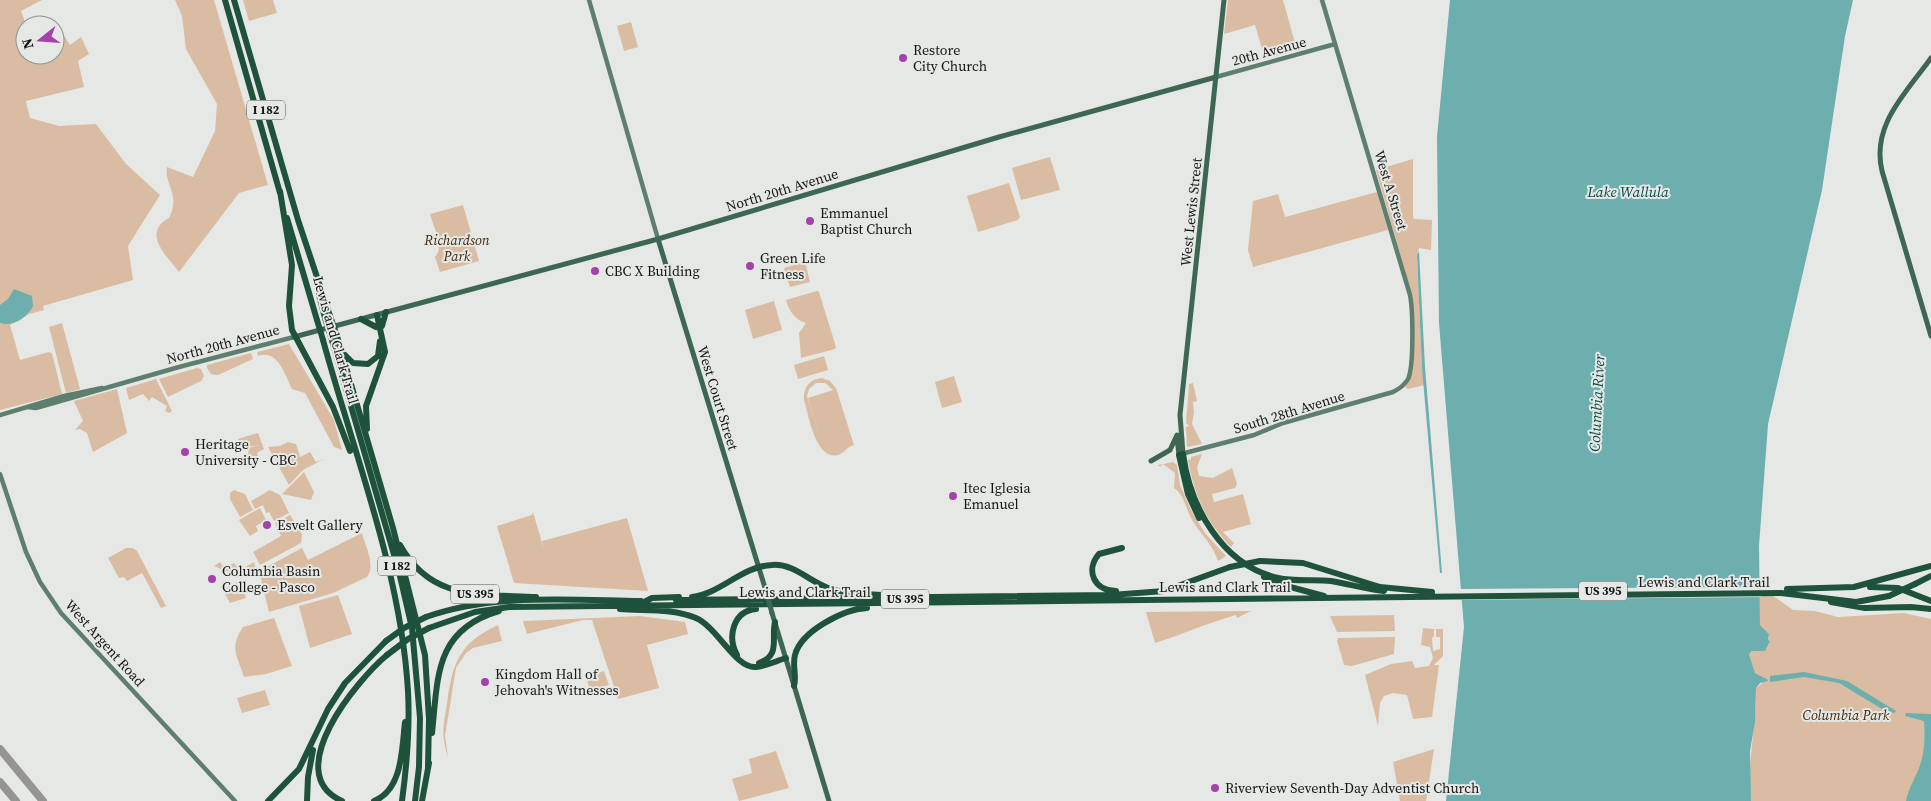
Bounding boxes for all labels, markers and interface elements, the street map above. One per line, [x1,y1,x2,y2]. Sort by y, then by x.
north arrow [15,15,65,65]
street label: 20th Avenue [1230,31,1308,71]
text: N [17,36,39,52]
place label: Restore City Church [913,40,987,76]
marker: Restore City Church [897,52,909,64]
road number: I 182 [247,100,285,120]
street label: West A Street [1369,148,1413,233]
street label: West Lewis Street [1175,156,1207,267]
street label: North 20th Avenue [723,163,841,217]
water label: Lake Wallula [1586,181,1669,202]
place label: Emmanuel Baptist Church [820,203,913,239]
marker: Emmanuel Baptist Church [804,215,816,227]
park label: Richardson Park [423,230,490,266]
place label: Green Life Fitness [760,248,826,284]
marker: Green Life Fitness [744,260,756,272]
place label: CBC X Building [605,261,700,281]
marker: CBC X Building [589,265,601,277]
street label: Lewis and Clark Trail [308,274,364,406]
street label: North 20th Avenue [164,319,282,369]
street label: West Court Street [693,343,744,453]
water label: Columbia River [1583,353,1610,452]
street label: South 28th Avenue [1231,386,1347,438]
place label: Heritage University - CBC [195,434,296,470]
marker: Heritage University - CBC [179,446,191,458]
place label: Itec Iglesia Emanuel [963,478,1031,514]
marker: Itec Iglesia Emanuel [947,490,959,502]
place label: Esvelt Gallery [277,515,364,535]
marker: Esvelt Gallery [261,519,273,531]
road number: I 182 [378,556,416,576]
place label: Columbia Basin College - Pasco [222,561,321,597]
street label: Lewis and Clark Trail [1638,572,1770,592]
marker: Columbia Basin College - Pasco [206,573,218,585]
street label: Lewis and Clark Trail [1159,577,1291,597]
street label: Lewis and Clark Trail [739,582,871,602]
road number: US 395 [1579,582,1627,600]
road number: US 395 [451,584,499,604]
road number: US 395 [881,590,929,608]
street label: West Argent Road [60,595,150,691]
place label: Kingdom Hall of Jehovah's Witnesses [494,664,619,700]
marker: Kingdom Hall of Jehovah's Witnesses [479,676,491,688]
park label: Columbia Park [1803,705,1890,725]
place label: Riverview Seventh-Day Adventist Church [1225,778,1479,798]
marker: Riverview Seventh-Day Adventist Church [1209,782,1221,794]

